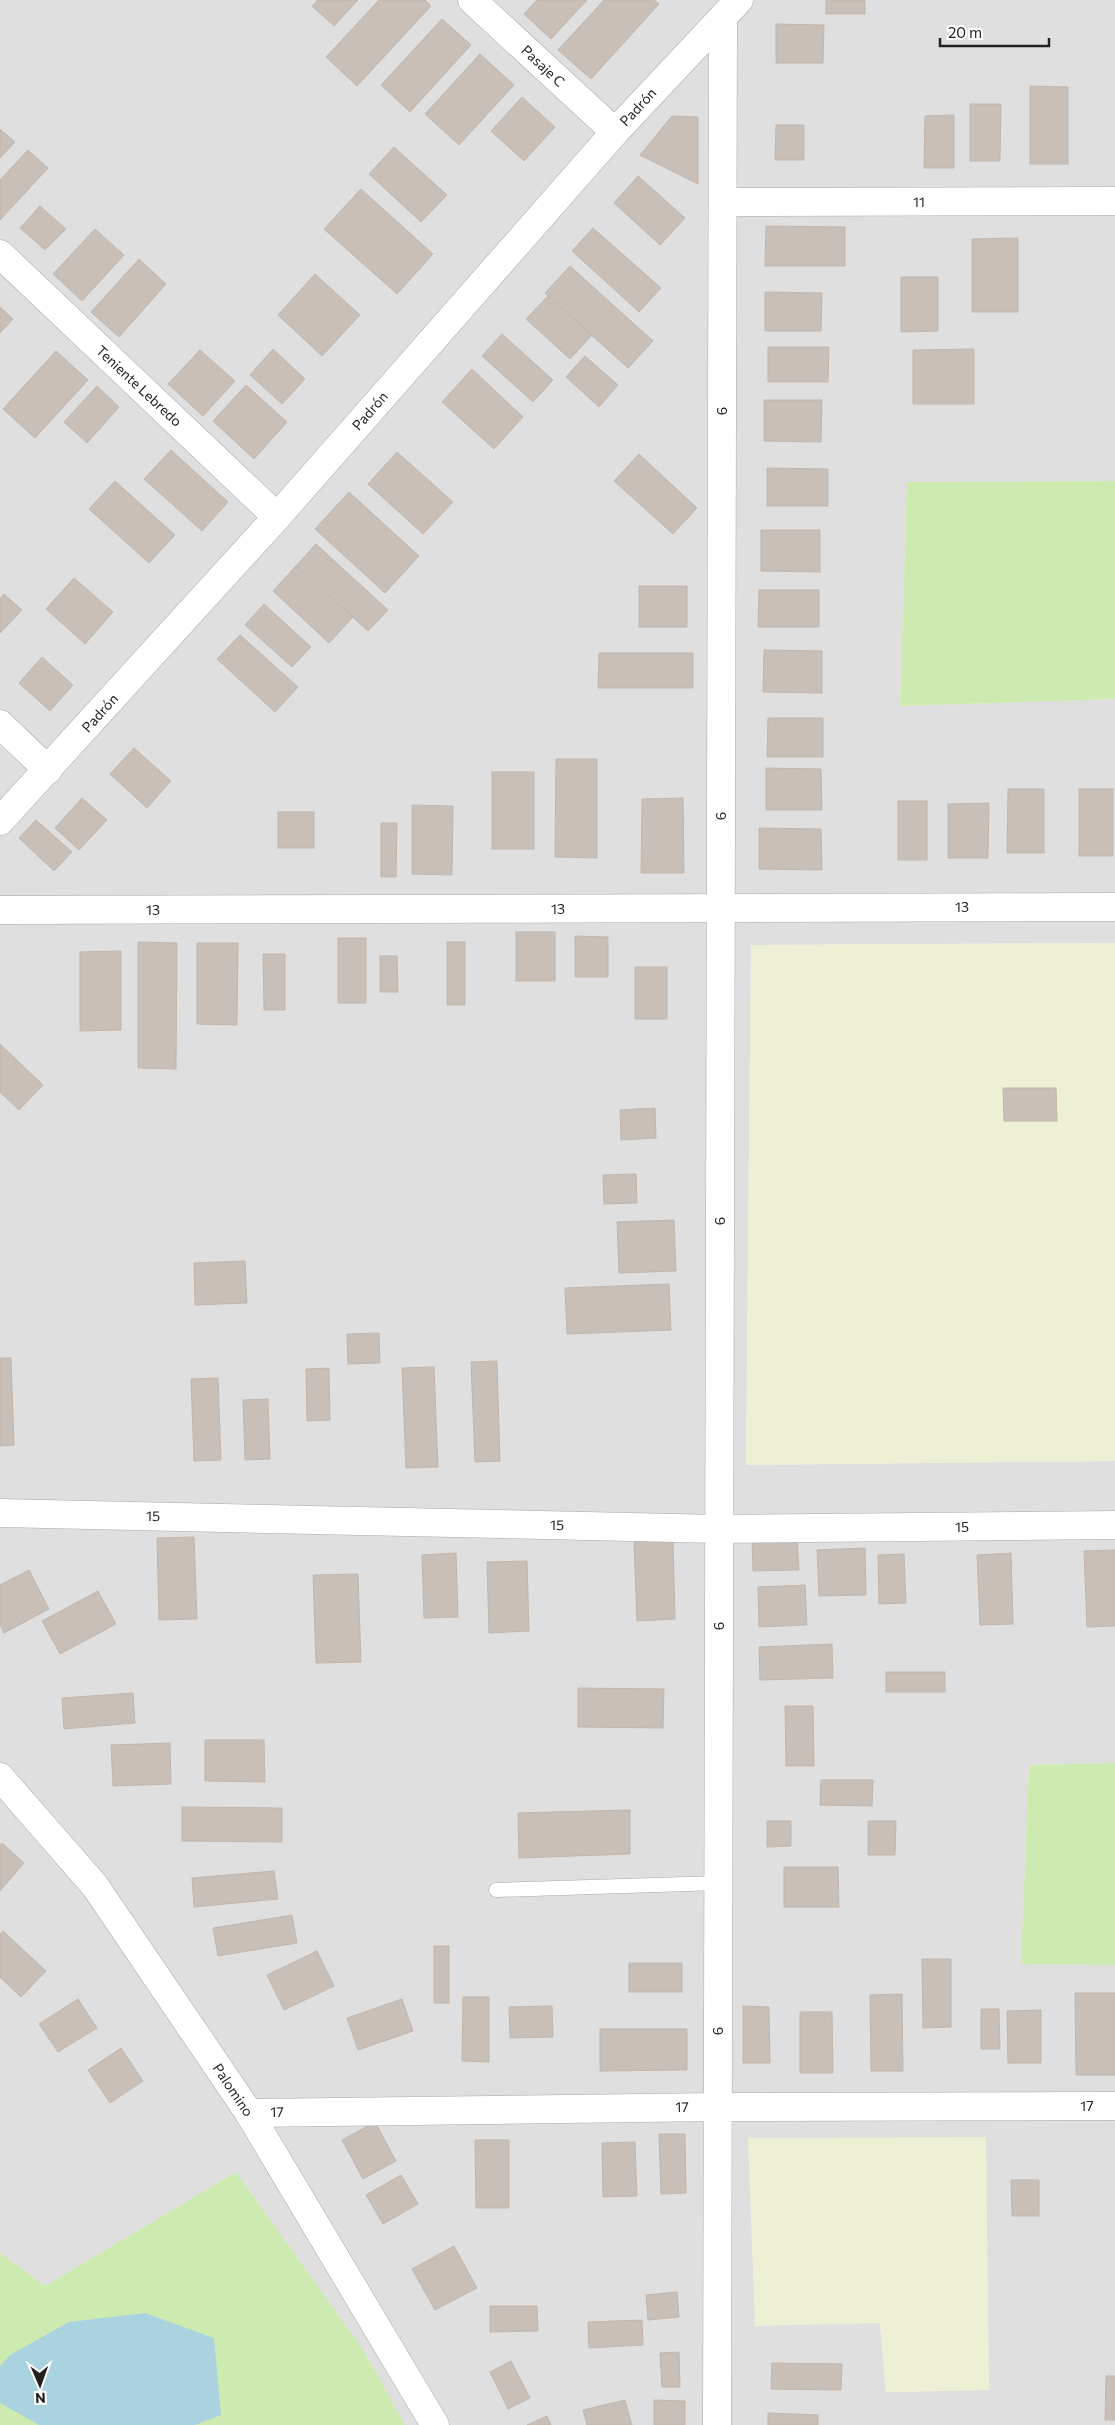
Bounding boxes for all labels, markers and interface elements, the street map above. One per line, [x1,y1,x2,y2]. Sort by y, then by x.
scale bar [940,15,1049,47]
text: 20 m [948,23,982,41]
street label: Pasaje C [518,41,569,90]
street label: Padrón [616,84,660,129]
street label: 11 [913,193,925,210]
street label: Teniente Lebredo [93,342,186,430]
street label: Padrón [348,388,391,434]
street label: 6 [713,407,730,415]
street label: Padrón [78,690,121,735]
street label: 6 [712,812,729,820]
street label: 13 [955,898,969,915]
street label: 13 [551,900,565,917]
street label: 13 [146,901,160,918]
street label: 6 [711,1217,728,1225]
street label: 15 [146,1507,160,1524]
street label: 15 [550,1516,564,1533]
street label: 15 [955,1518,969,1535]
street label: 6 [710,1622,727,1630]
street label: 6 [709,2027,726,2035]
street label: Palomino [210,2060,257,2119]
street label: 17 [1080,2097,1094,2114]
street label: 17 [675,2098,689,2115]
street label: 17 [270,2103,284,2120]
north arrow [15,2360,65,2410]
text: N [35,2390,46,2407]

